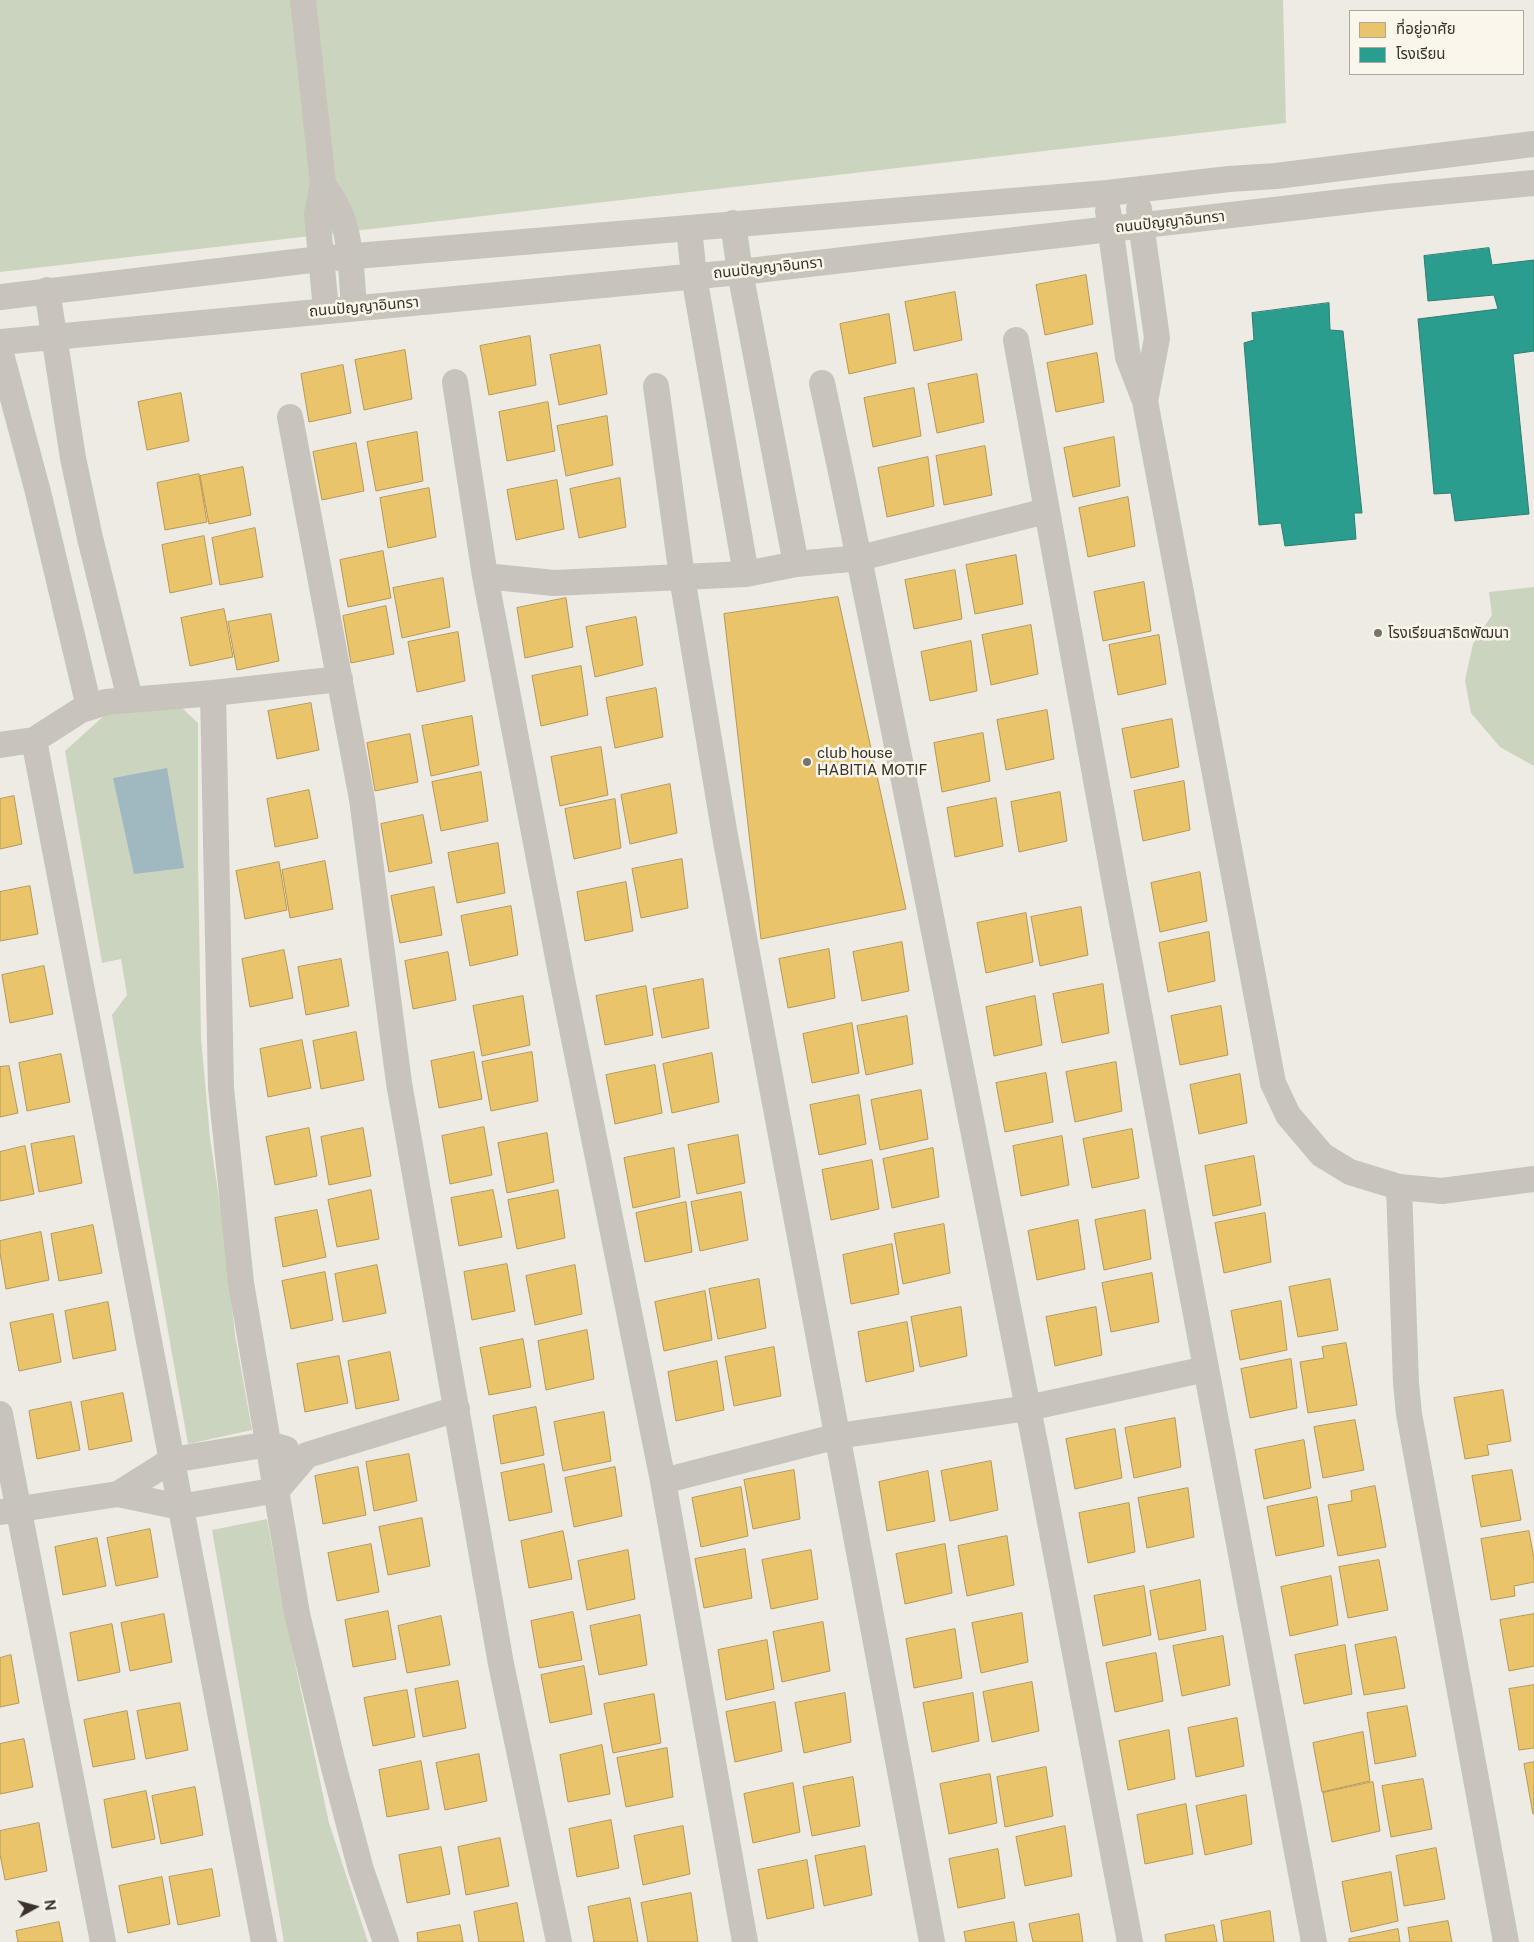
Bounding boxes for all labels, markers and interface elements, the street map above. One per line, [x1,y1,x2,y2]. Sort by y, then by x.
legend [1349,10,1524,75]
text: ที่อยู่อาศัย [1396,20,1456,37]
text: โรงเรียน [1396,45,1446,62]
street label: ถนนปัญญาอินทรา [1114,207,1226,237]
street label: ถนนปัญญาอินทรา [712,253,824,283]
street label: ถนนปัญญาอินทรา [308,293,420,321]
place label: โรงเรียนสาธิตพัฒนา [1388,624,1509,642]
marker: โรงเรียนสาธิตพัฒนา [1372,627,1384,639]
place label: club house HABITIA MOTIF [817,744,927,779]
marker: club house HABITIA MOTIF [801,756,813,768]
north arrow [10,1882,60,1932]
text: N [41,1899,58,1912]

